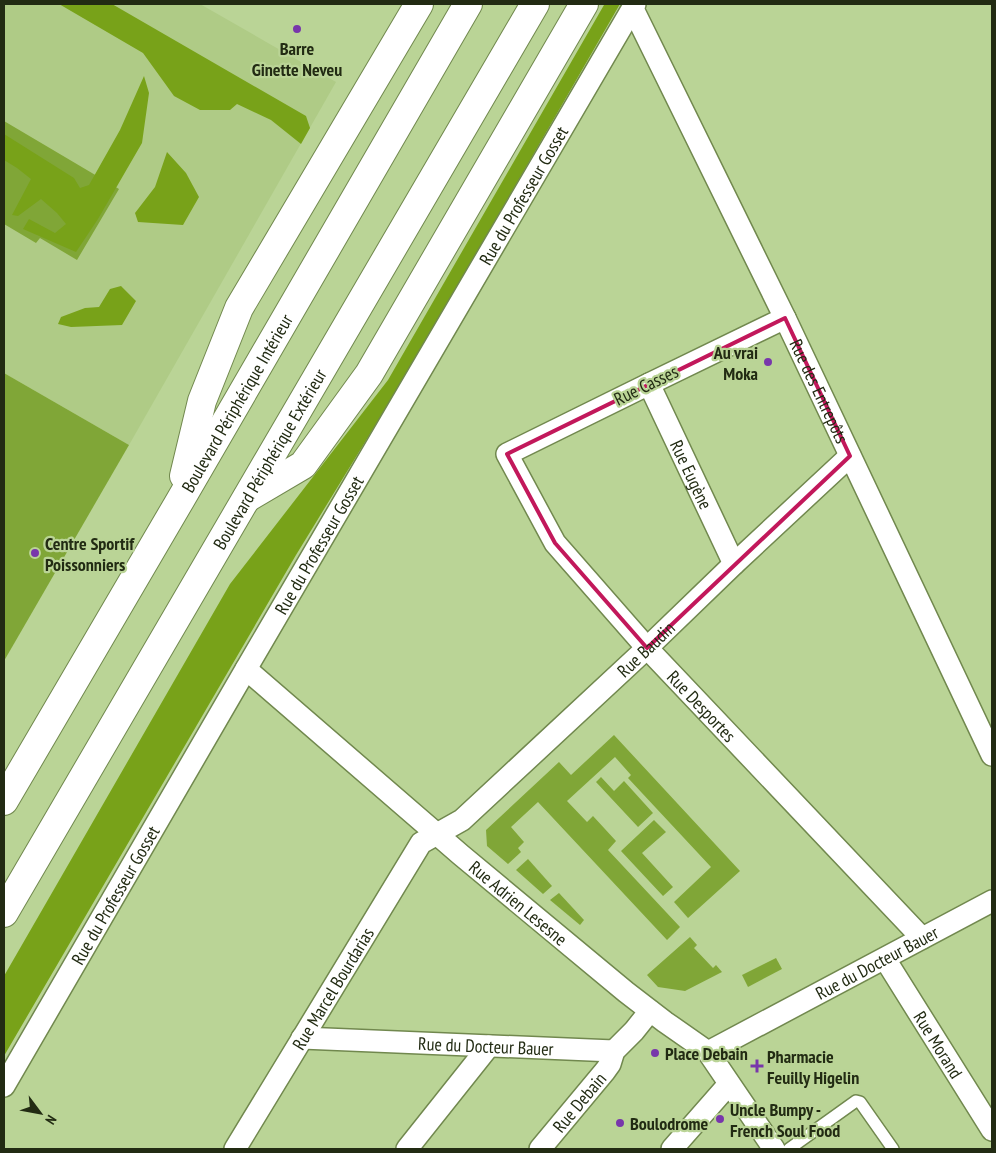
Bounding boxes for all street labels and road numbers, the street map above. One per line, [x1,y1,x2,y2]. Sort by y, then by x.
street label: Rue du Professeur Gosset [474,122,573,269]
street label: Boulevard Périphérique Intérieur [176,310,297,496]
street label: Rue des Entrepôts [785,335,854,447]
street label: Rue Casses [610,360,682,410]
street label: Boulevard Périphérique Extérieur [208,364,331,553]
street label: Rue Eugène [666,436,718,513]
street label: Rue du Professeur Gosset [269,471,368,618]
street label: Rue Baudin [612,616,679,682]
street label: Rue Desportes [663,665,741,746]
street label: Rue du Professeur Gosset [66,821,164,968]
street label: Rue Adrien Lesesne [465,855,572,950]
street label: Rue du Docteur Bauer [811,920,942,1004]
street label: Rue Marcel Bourdarias [287,923,379,1054]
street label: Rue Morand [909,1007,968,1082]
street label: Rue du Docteur Bauer [418,1031,554,1060]
street label: Rue Debain [547,1067,611,1137]

